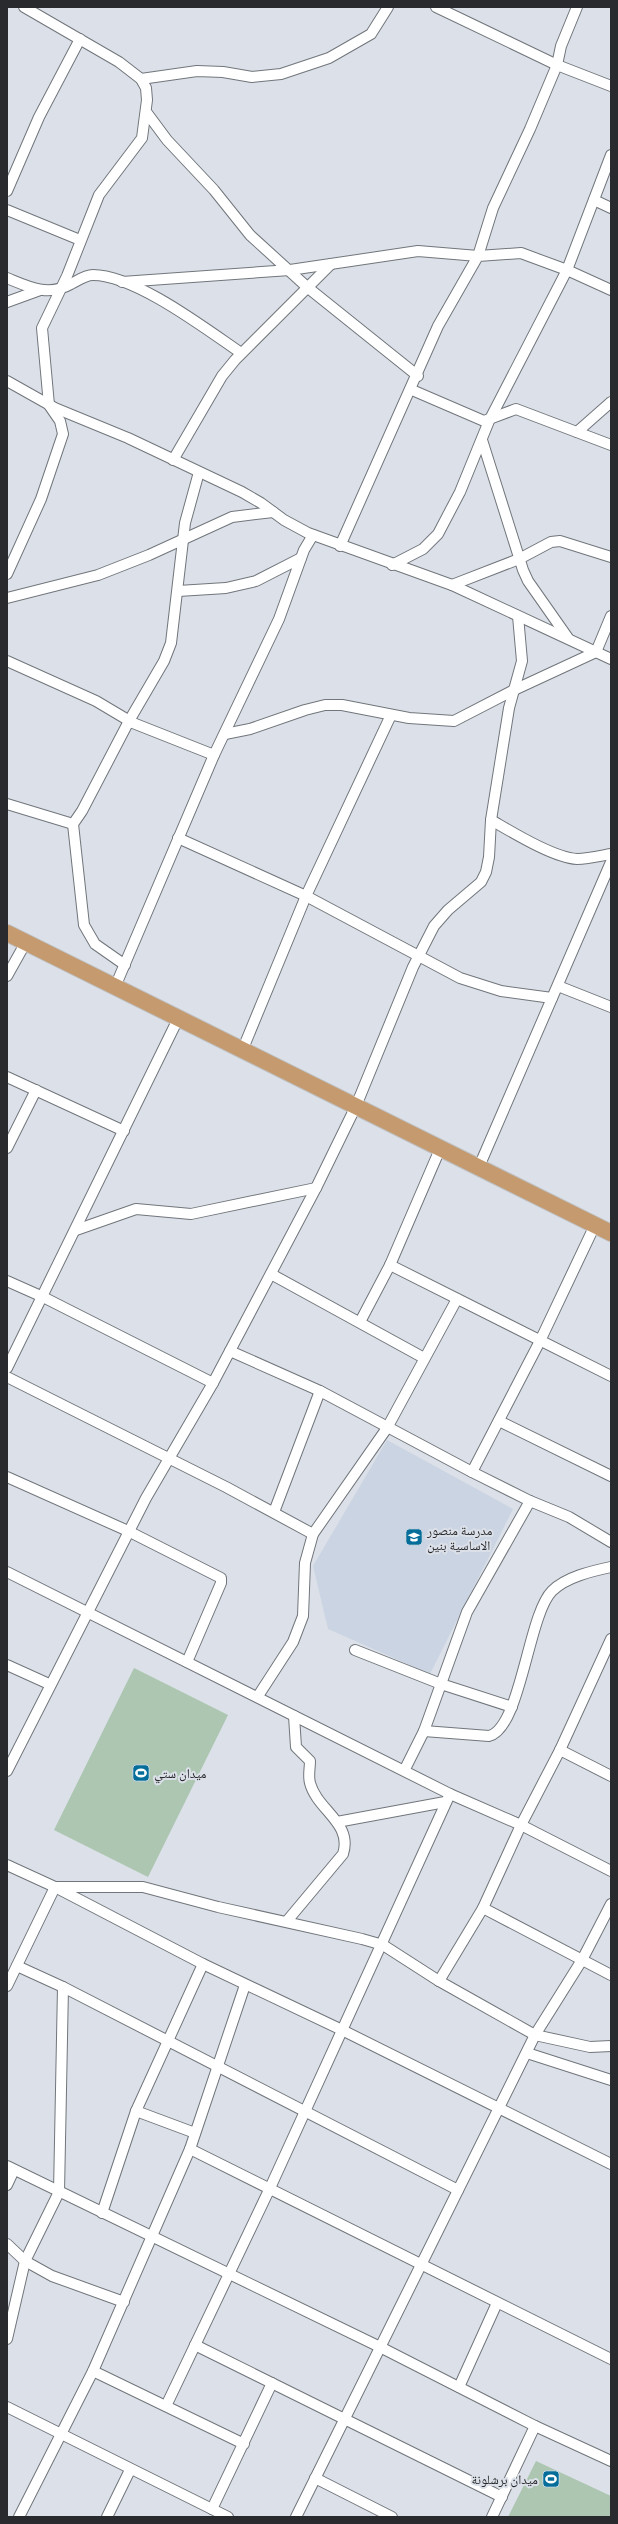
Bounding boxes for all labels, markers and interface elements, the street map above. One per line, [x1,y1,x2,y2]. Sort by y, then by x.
place label: مدرسة منصور الاساسية بنين [426,1522,492,1554]
school or university icon: مدرسة منصور الاساسية بنين [404,1527,424,1547]
sports icon: ميدان ستي [131,1763,151,1783]
place label: ميدان ستي [154,1765,207,1784]
sports icon: ميدان برشلونة [541,2469,561,2489]
place label: ميدان برشلونة [472,2471,538,2488]

